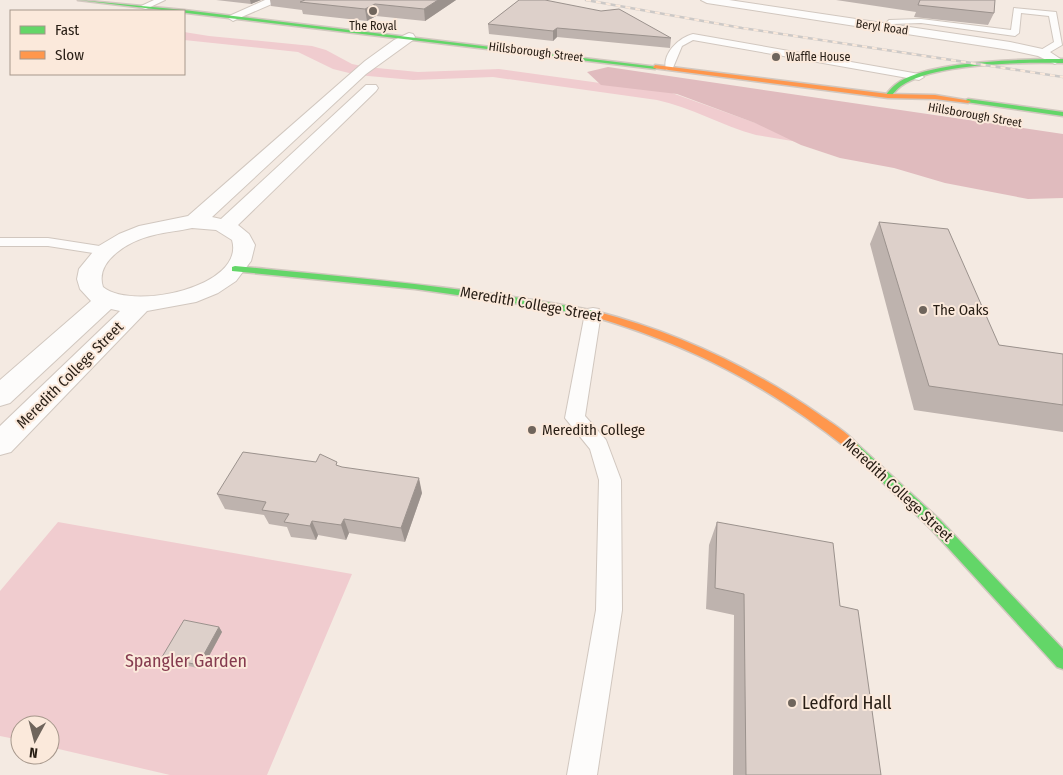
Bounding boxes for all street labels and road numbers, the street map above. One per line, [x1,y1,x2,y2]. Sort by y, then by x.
street label: Beryl Road [855,16,909,38]
street label: Hillsborough Street [488,39,584,65]
street label: Hillsborough Street [927,100,1023,130]
street label: Meredith College Street [459,283,603,325]
street label: Meredith College Street [13,318,127,432]
street label: Meredith College Street [839,434,957,546]

